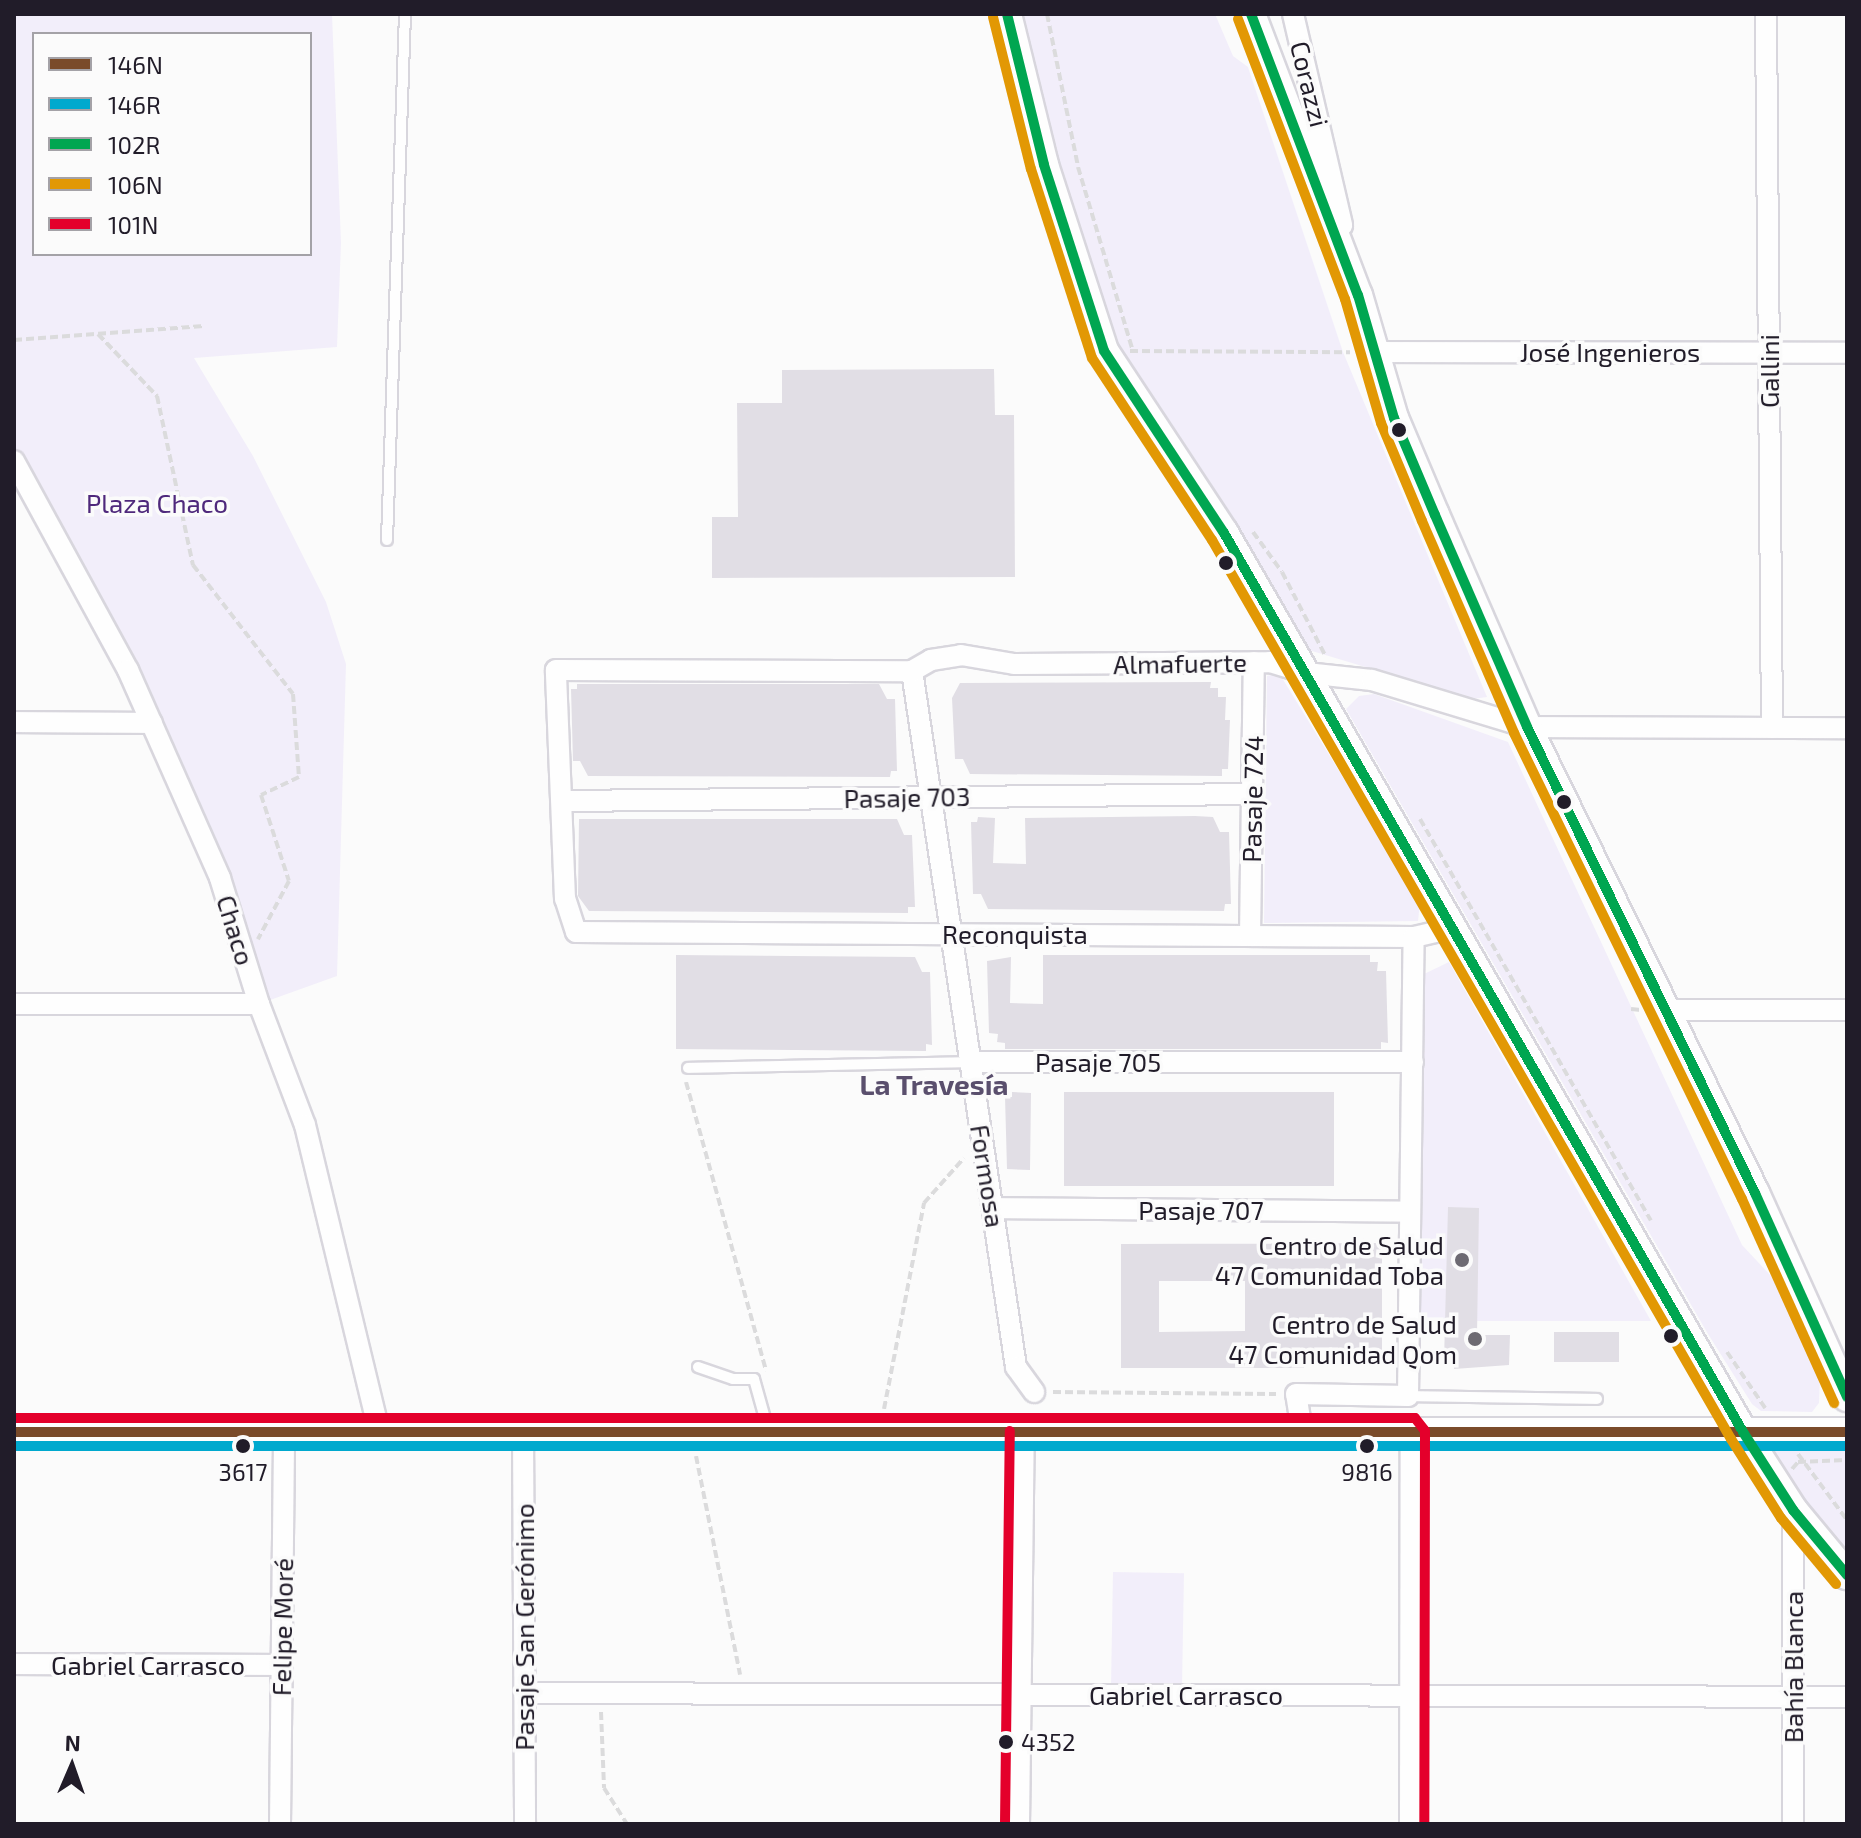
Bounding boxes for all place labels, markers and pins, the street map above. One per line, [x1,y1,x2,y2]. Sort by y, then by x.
unlabelled marker [1391,422,1407,438]
unlabelled marker [1218,555,1234,571]
unlabelled marker [1556,794,1572,810]
place label: Centro de Salud 47 Comunidad Toba [1214,1229,1444,1290]
marker: Centro de Salud 47 Comunidad Toba [1451,1249,1473,1271]
place label: Centro de Salud 47 Comunidad Qom [1228,1308,1457,1370]
marker: Centro de Salud 47 Comunidad Qom [1464,1328,1486,1350]
unlabelled marker [1663,1328,1679,1344]
marker: 3617 [235,1438,251,1454]
marker: 9816 [1359,1438,1375,1454]
place label: 3617 [219,1458,267,1486]
place label: 9816 [1341,1458,1393,1486]
place label: 4352 [1021,1728,1075,1756]
marker: 4352 [998,1734,1014,1750]

